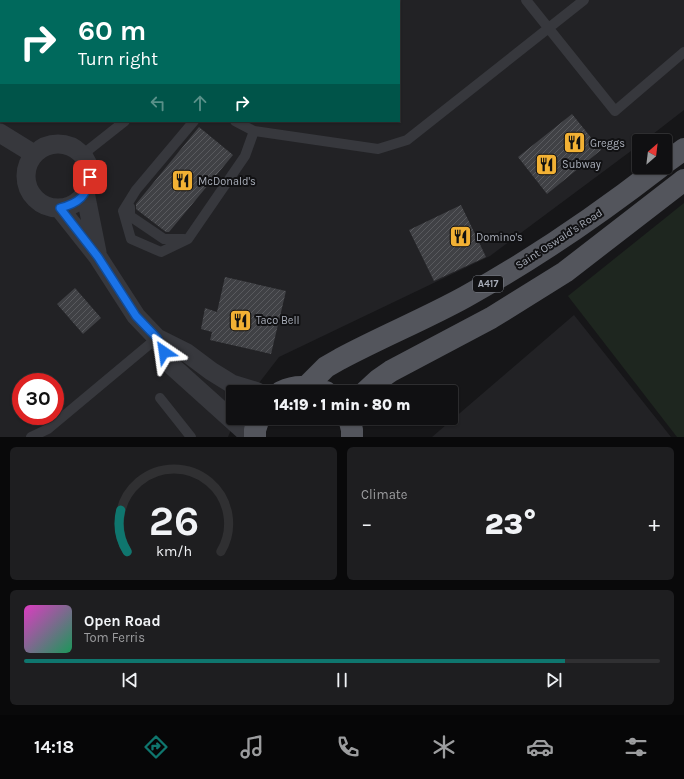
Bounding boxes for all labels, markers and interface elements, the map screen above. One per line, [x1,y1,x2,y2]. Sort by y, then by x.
text: 60 m [78,14,146,47]
icon: right [12,16,64,68]
text: Turn right [78,48,158,70]
icon: left [147,92,169,114]
icon: ahead [189,92,211,114]
icon: right [231,92,253,114]
restaurant icon: Greggs [561,130,587,156]
north arrow [632,134,672,174]
map controls [632,134,672,174]
place label: Greggs [590,137,625,150]
restaurant icon: Subway [534,151,560,177]
place label: Subway [562,158,601,171]
pin [73,160,107,194]
icon: arrive [79,166,101,188]
restaurant icon: McDonald's [170,168,196,194]
place label: McDonald's [198,175,256,188]
street label: Saint Oswald's Road [513,206,605,272]
restaurant icon: Domino's [448,224,474,250]
place label: Domino's [476,231,523,244]
road number: A417 [473,276,503,292]
restaurant icon: Taco Bell [228,307,254,333]
place label: Taco Bell [256,314,300,327]
position arrow [143,331,185,373]
speed limit sign: 30 [12,373,64,425]
text: 14:19 · 1 min · 80 m [273,396,411,414]
text: Climate [361,487,407,502]
text: 26 [148,496,199,544]
text: 23° [485,506,536,542]
text: − [361,511,373,537]
text: + [648,511,660,537]
text: km/h [155,542,192,559]
text: Open Road [84,612,161,630]
text: Tom Ferris [84,630,145,645]
icon: previous [119,669,141,691]
icon: pause [331,669,353,691]
icon: next [543,669,565,691]
icon: directions [142,733,170,761]
icon: music [238,733,266,761]
icon: phone [334,733,362,761]
icon: climate [430,733,458,761]
icon: car [526,733,554,761]
icon: filters [622,733,650,761]
text: 14:18 [34,736,74,758]

